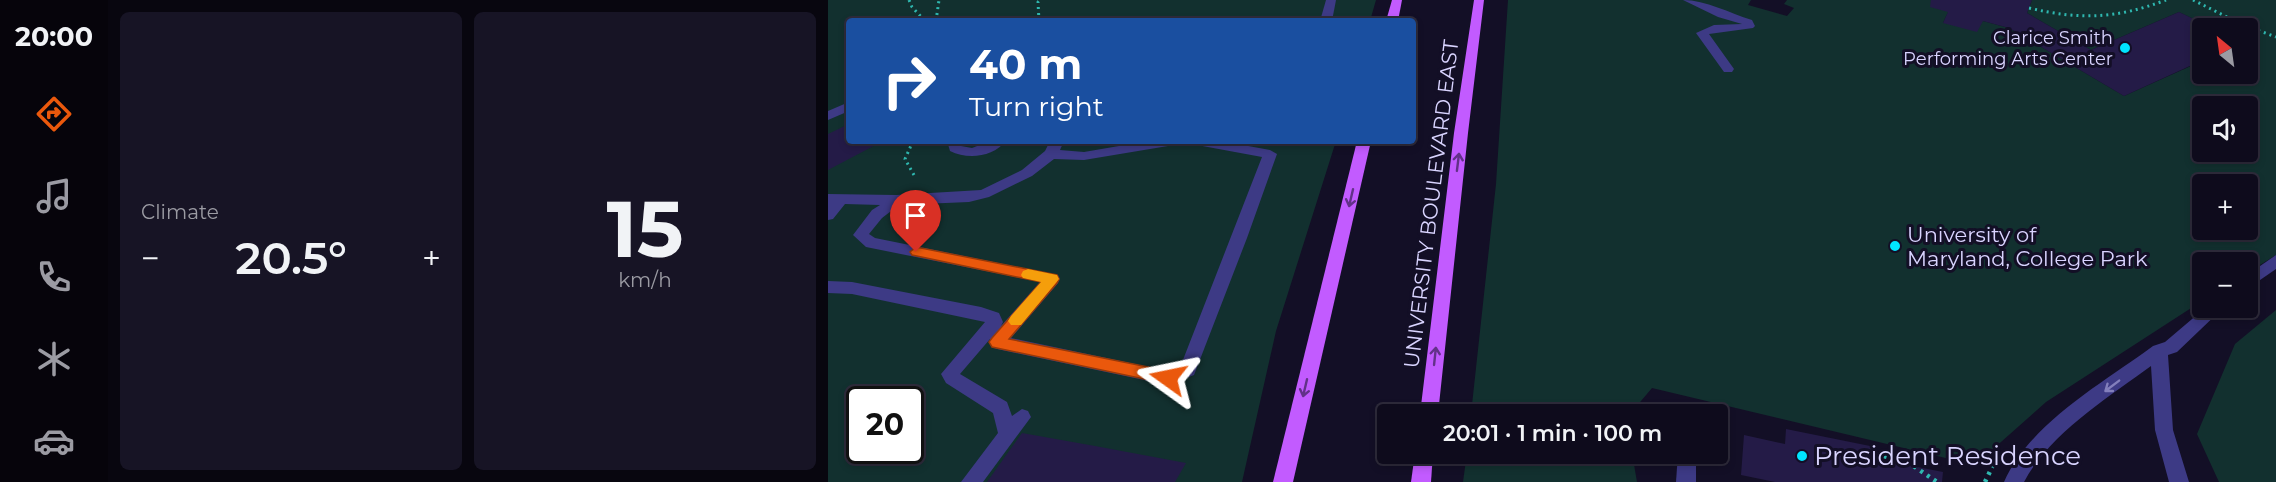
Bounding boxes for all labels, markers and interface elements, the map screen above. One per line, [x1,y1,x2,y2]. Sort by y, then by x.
north arrow [2192,18,2258,84]
map controls [2192,18,2258,318]
text: 20:00 [15,20,93,53]
place label: Clarice Smith Performing Arts Center [1903,27,2113,70]
text: 40 m [969,38,1082,90]
street label: UNIVERSITY BOULEVARD EAST [1398,38,1464,370]
marker: Clarice Smith Performing Arts Center [2118,41,2132,55]
icon: right [870,42,948,120]
text: Turn right [969,90,1104,123]
icon: directions [33,93,75,135]
button: sound [2192,96,2258,162]
one-way arrow [1452,153,1463,173]
button: + [2192,174,2258,240]
icon: music [33,175,75,217]
text: 15 [607,181,684,277]
one-way arrow [1344,188,1356,207]
pin [890,190,941,252]
icon: arrive [899,199,932,232]
text: Climate [141,200,219,224]
place label: University of Maryland, College Park [1907,222,2148,271]
text: 20.5° [235,230,347,285]
text: − [141,238,160,278]
text: + [422,238,441,278]
marker: University of Maryland, College Park [1888,239,1902,253]
button: − [2192,252,2258,318]
icon: phone [33,256,75,298]
text: km/h [618,268,672,292]
icon: climate [33,338,75,380]
position arrow [1136,346,1200,410]
one-way arrow [1430,346,1441,366]
one-way arrow [1299,378,1311,397]
one-way arrow [2105,380,2121,392]
speed limit sign: 20 [846,386,924,464]
icon: car [33,420,75,462]
text: 20:01 · 1 min · 100 m [1443,420,1662,447]
place label: President Residence [1814,440,2081,472]
marker: President Residence [1795,449,1809,463]

